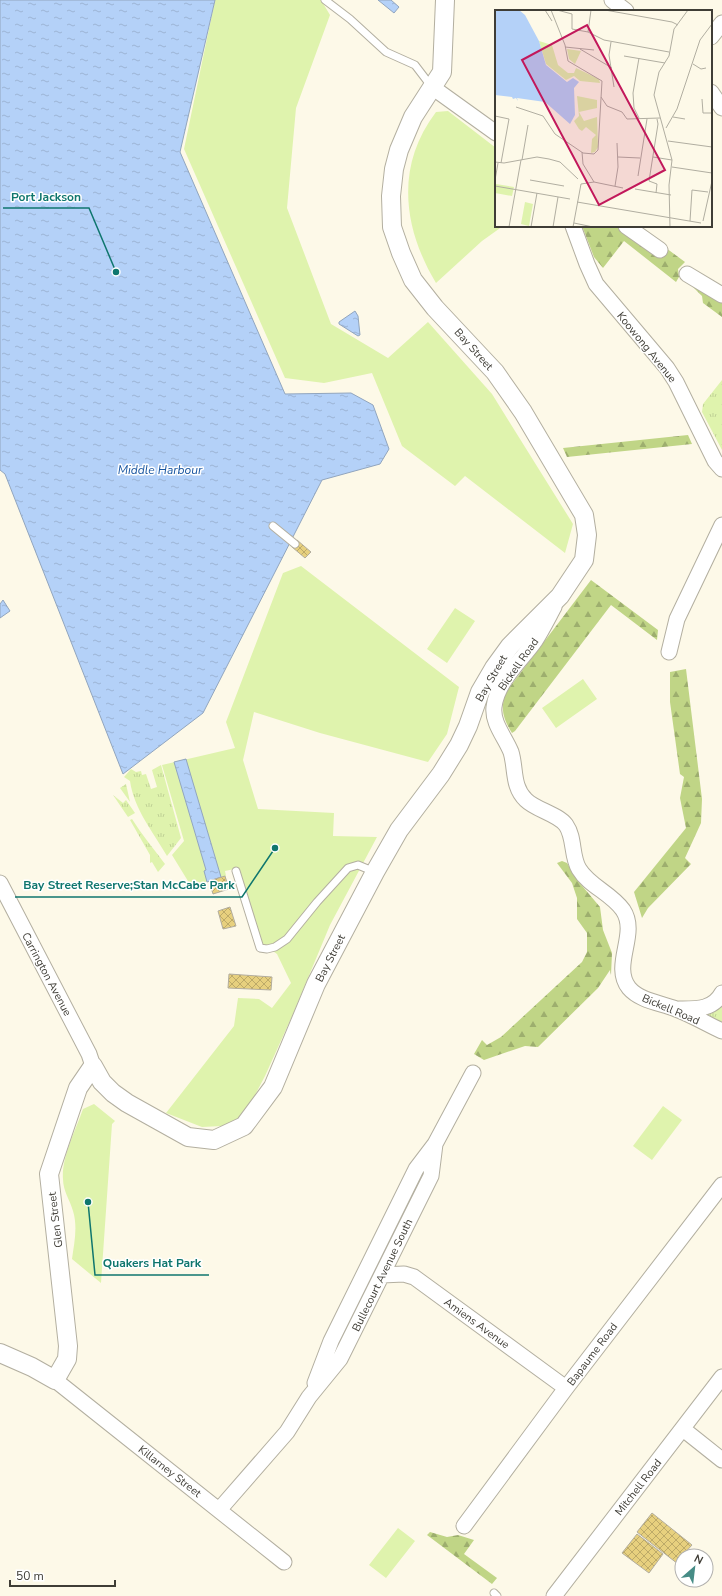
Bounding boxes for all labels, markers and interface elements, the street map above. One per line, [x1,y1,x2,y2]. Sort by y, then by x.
inset map [495,10,712,227]
callout: Port Jackson [3,184,89,208]
text: Port Jackson [11,189,81,205]
street label: Koowong Avenue [613,309,680,386]
street label: Bay Street [451,325,497,374]
water label: Middle Harbour [118,462,203,478]
street label: Bickell Road [495,635,542,694]
street label: Bay Street [472,652,511,704]
callout: Bay Street Reserve;Stan McCabe Park [15,873,242,897]
text: Bay Street Reserve;Stan McCabe Park [23,877,235,893]
street label: Carrington Avenue [18,930,75,1019]
street label: Bay Street [312,932,349,985]
street label: Bickell Road [640,991,702,1028]
street label: Glen Street [45,1191,66,1249]
street label: Bullecourt Avenue South [349,1216,416,1334]
callout: Quakers Hat Park [95,1251,209,1275]
text: Quakers Hat Park [103,1255,202,1271]
street label: Amiens Avenue [441,1295,513,1352]
street label: Bapaume Road [564,1320,621,1389]
street label: Killarney Street [135,1442,204,1501]
street label: Mitchell Road [612,1456,665,1519]
north arrow [674,1548,714,1588]
text: N [691,1551,706,1568]
scale bar [10,1562,115,1588]
text: 50 m [16,1568,44,1584]

